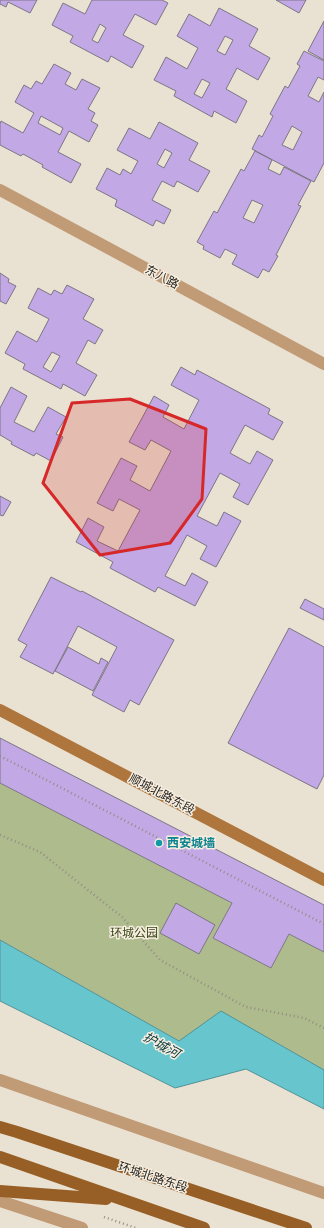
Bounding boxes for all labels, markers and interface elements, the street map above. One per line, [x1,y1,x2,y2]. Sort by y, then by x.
street label: 东八路 [143,262,181,291]
street label: 顺城北路东段 [127,771,197,816]
place label: 西安城墙 [167,836,215,849]
marker: 西安城墙 [154,838,164,848]
park label: 环城公园 [110,927,158,939]
water label: 护城河 [141,1030,184,1063]
street label: 环城北路东段 [117,1159,189,1194]

